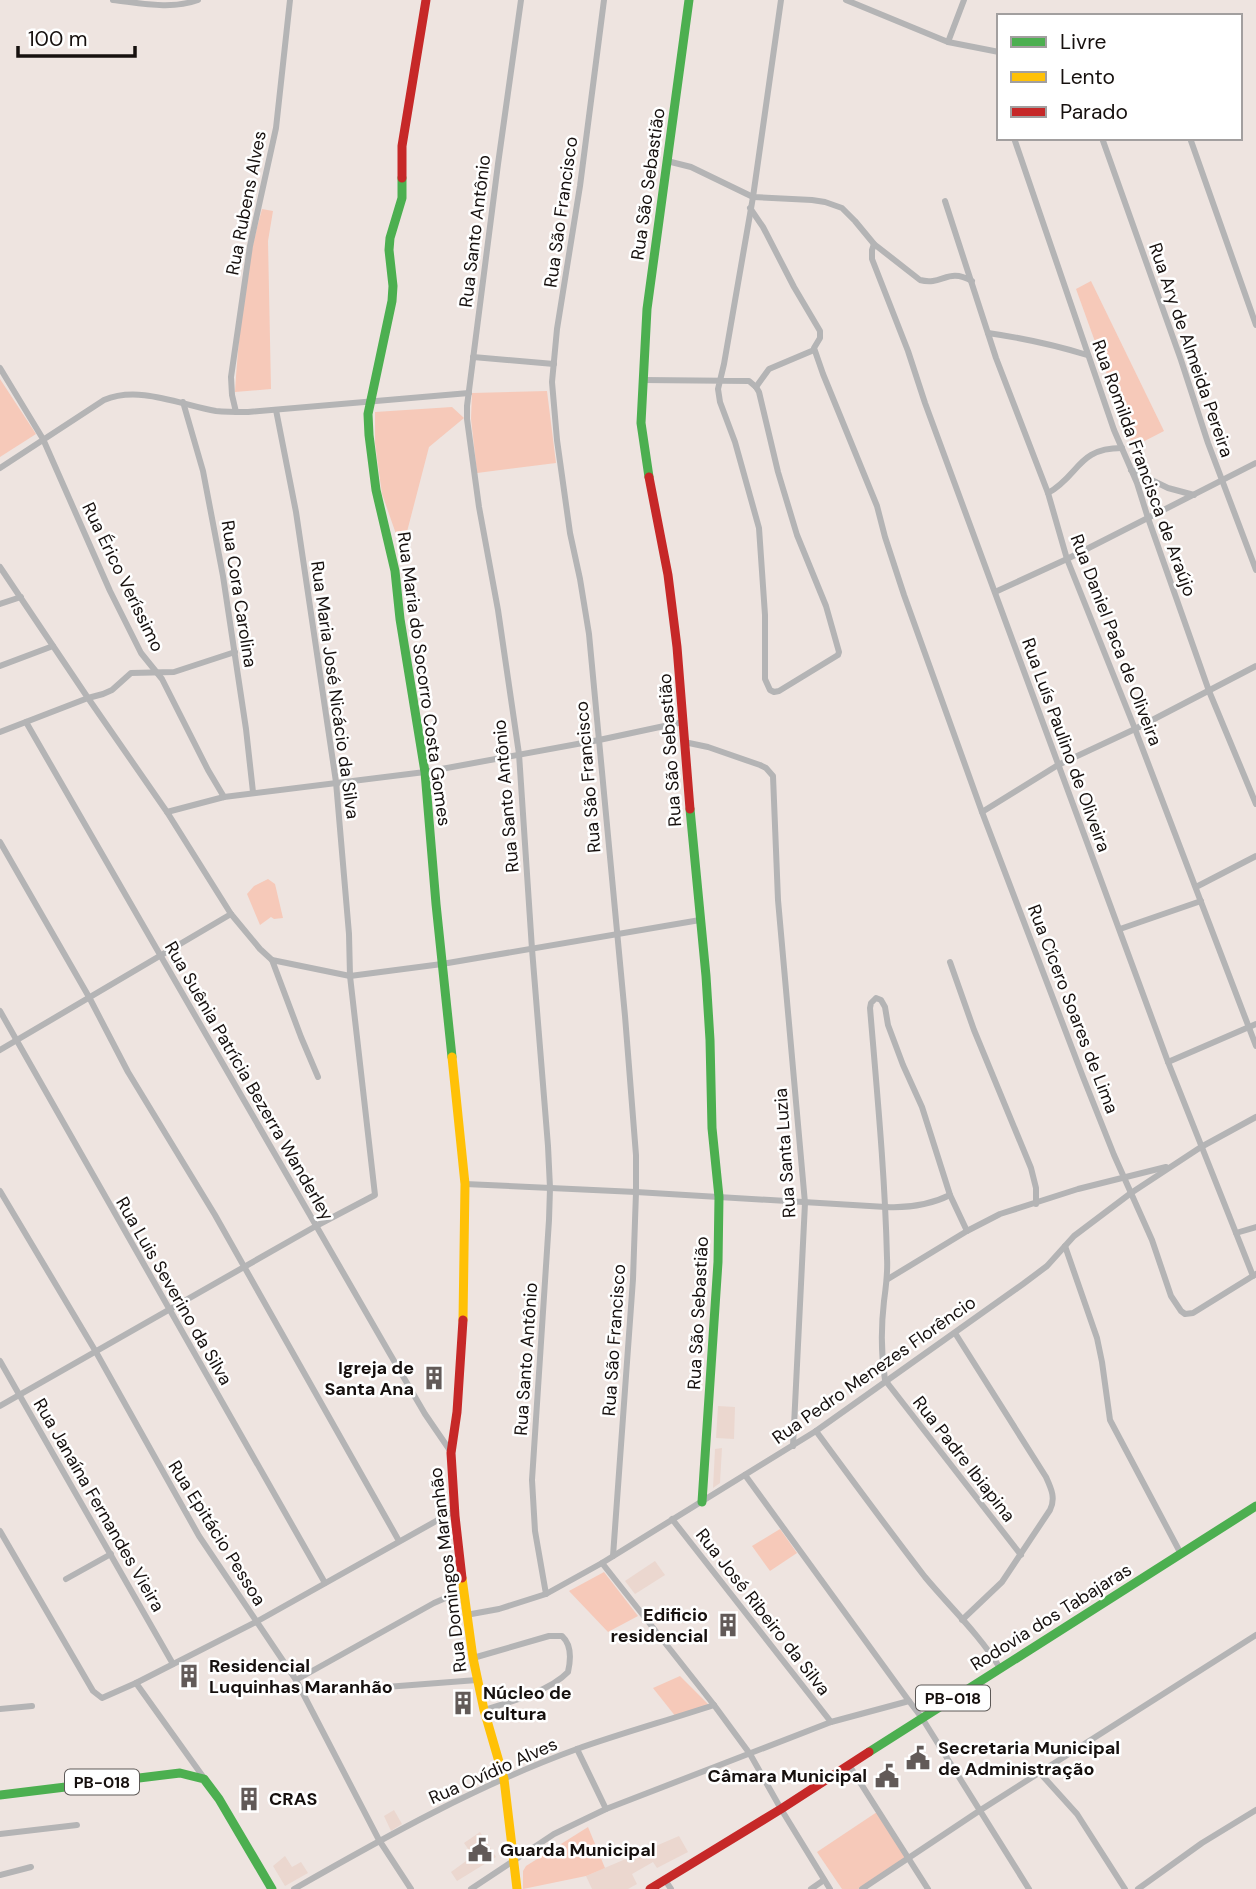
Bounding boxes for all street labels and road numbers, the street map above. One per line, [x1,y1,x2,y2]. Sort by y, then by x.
street label: Rua São Sebastião [625,106,671,262]
street label: Rua Rubens Alves [220,129,272,277]
street label: Rua São Francisco [539,135,583,289]
street label: Rua Santo Antônio [454,153,496,309]
street label: Rua Ary de Almeida Pereira [1143,240,1239,460]
street label: Rua Romilda Francisca de Araújo [1086,336,1202,600]
street label: Rua Érico Veríssimo [76,498,170,656]
street label: Rua Cora Carolina [216,519,262,669]
street label: Rua Maria do Socorro Costa Gomes [391,530,457,828]
street label: Rua Daniel Paca de Oliveira [1065,531,1167,749]
street label: Rua Maria José Nicácio da Silva [305,559,365,821]
street label: Rua Luís Paulino de Oliveira [1016,635,1116,855]
street label: Rua São Sebastião [653,673,687,827]
street label: Rua São Francisco [569,700,607,854]
street label: Rua Santo Antônio [487,718,525,874]
street label: Rua Cícero Soares de Lima [1022,901,1124,1117]
street label: Rua Suênia Patrícia Bezerra Wanderley [159,937,339,1225]
street label: Rua Santa Luzia [768,1087,802,1219]
street label: Rua Luis Severino da Silva [110,1193,238,1389]
street label: Rua São Sebastião [682,1236,714,1390]
street label: Rua São Francisco [597,1263,631,1417]
street label: Rua Santo Antônio [509,1282,543,1436]
street label: Rua Pedro Menezes Florêncio [767,1290,981,1450]
street label: Rua Padre Ibiapina [907,1391,1021,1527]
street label: Rua Janaína Fernandes Vieira [28,1394,170,1616]
street label: Rua Epitácio Pessoa [163,1456,271,1610]
street label: Rua Domingos Maranhão [424,1466,472,1674]
street label: Rua José Ribeiro da Silva [690,1524,836,1700]
street label: Rodovia dos Tabajaras [966,1558,1136,1676]
road number: PB-018 [916,1686,990,1710]
street label: Rua Ovídio Alves [425,1732,561,1810]
road number: PB-018 [65,1770,139,1795]

